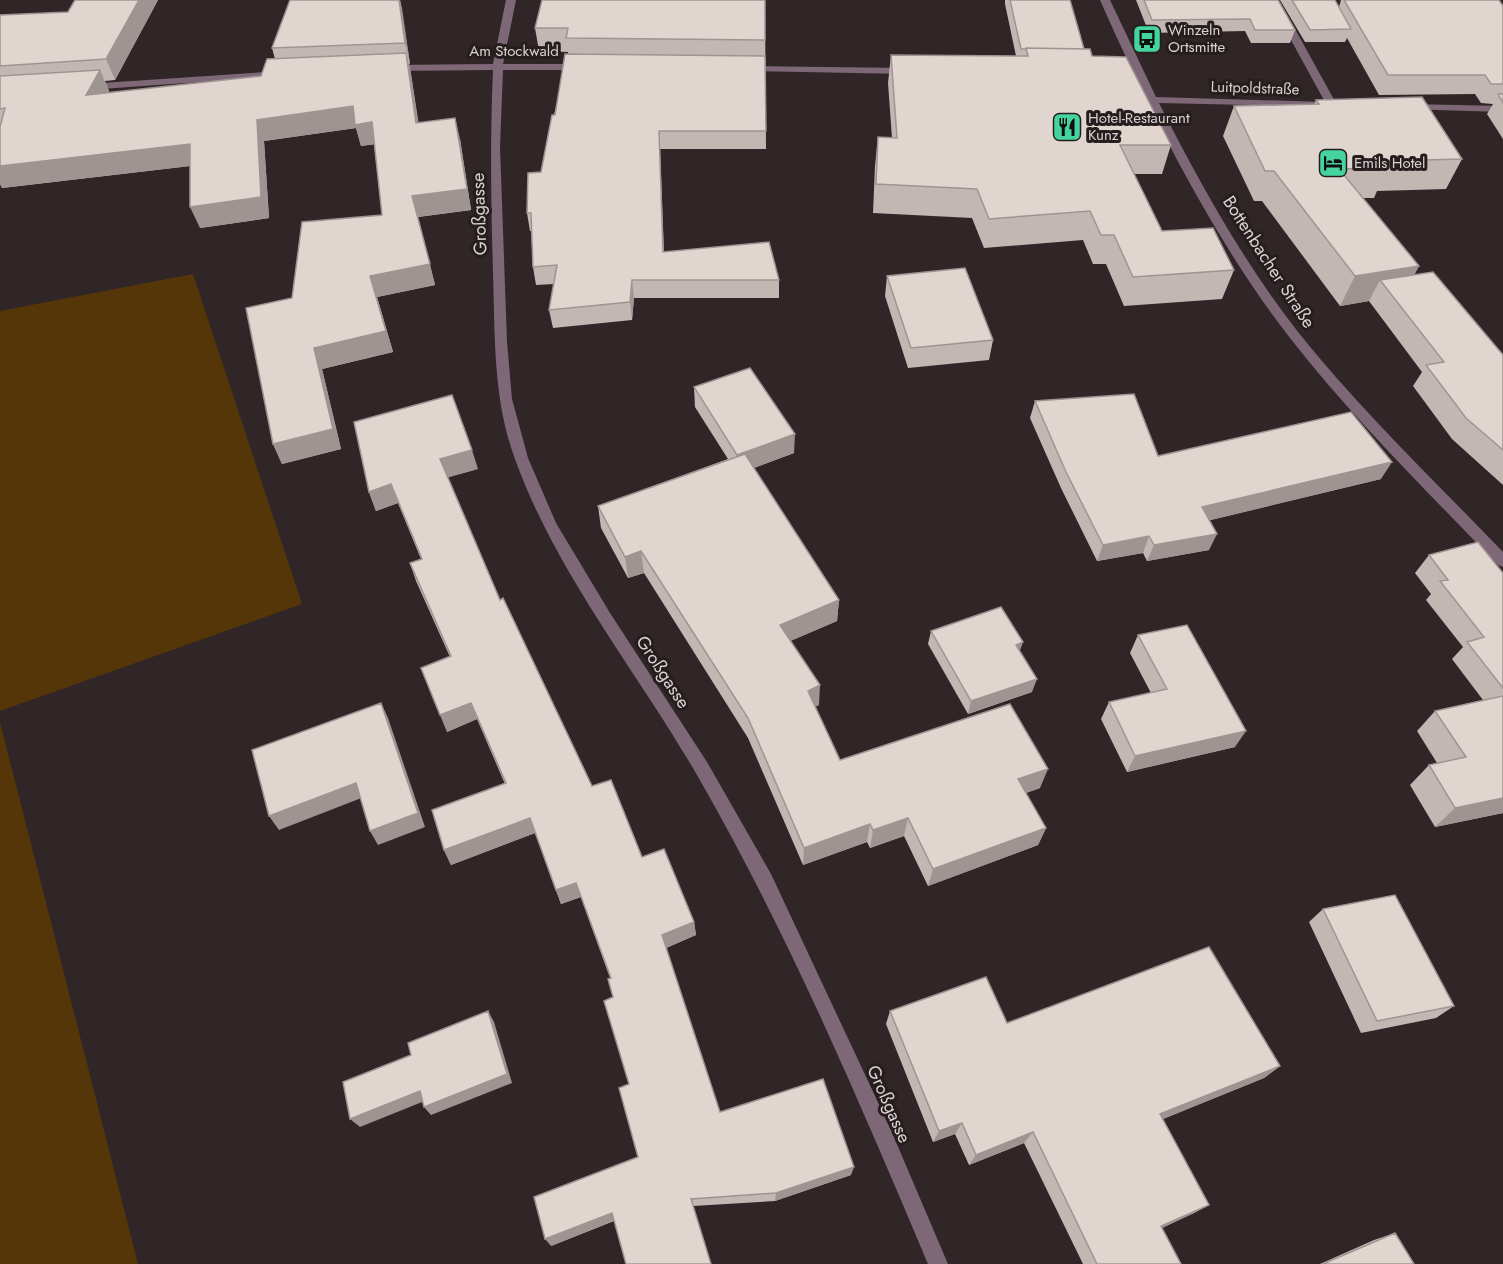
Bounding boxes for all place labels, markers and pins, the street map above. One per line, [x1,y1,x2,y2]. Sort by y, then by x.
place label: Winzeln Ortsmitte [1168,19,1225,58]
bus stop icon: Winzeln Ortsmitte [1131,23,1163,55]
place label: Hotel-Restaurant Kunz [1088,107,1190,146]
restaurant icon: Hotel-Restaurant Kunz [1051,111,1083,143]
hotel icon: Emils Hotel [1317,147,1349,179]
place label: Emils Hotel [1354,152,1426,174]

